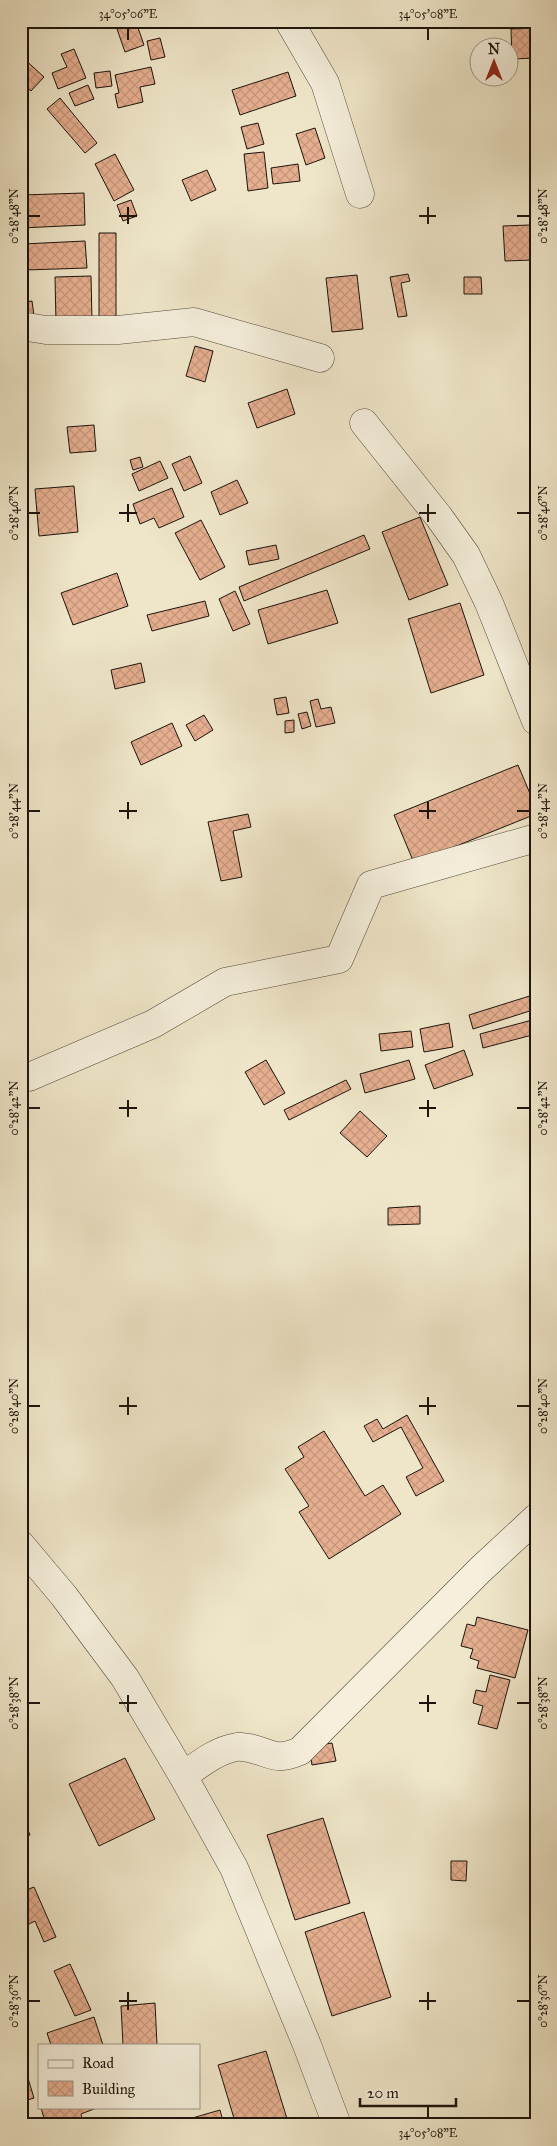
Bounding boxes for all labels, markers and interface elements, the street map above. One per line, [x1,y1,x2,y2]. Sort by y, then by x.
text: 34°05'06"E [99,7,158,21]
text: 34°05'08"E [399,7,458,21]
north arrow [470,38,520,88]
text: N [488,41,500,58]
text: 0°28'48"N [7,188,21,244]
text: 0°28'48"N [536,188,550,244]
text: 0°28'46"N [7,485,21,541]
text: 0°28'46"N [536,485,550,541]
text: 0°28'44"N [7,783,21,839]
text: 0°28'44"N [536,783,550,839]
text: 0°28'42"N [7,1081,21,1135]
text: 0°28'42"N [536,1081,550,1135]
text: 0°28'40"N [7,1378,21,1434]
text: 0°28'40"N [536,1378,550,1434]
text: 0°28'38"N [7,1676,21,1730]
text: 0°28'38"N [536,1676,550,1730]
text: 0°28'36"N [7,1974,21,2028]
text: 0°28'36"N [536,1974,550,2028]
legend [38,2044,200,2108]
text: Road [82,2054,114,2072]
scale bar [360,2076,456,2108]
text: Building [82,2080,136,2098]
text: 20 m [367,2084,399,2102]
text: 34°05'08"E [399,2126,458,2140]

